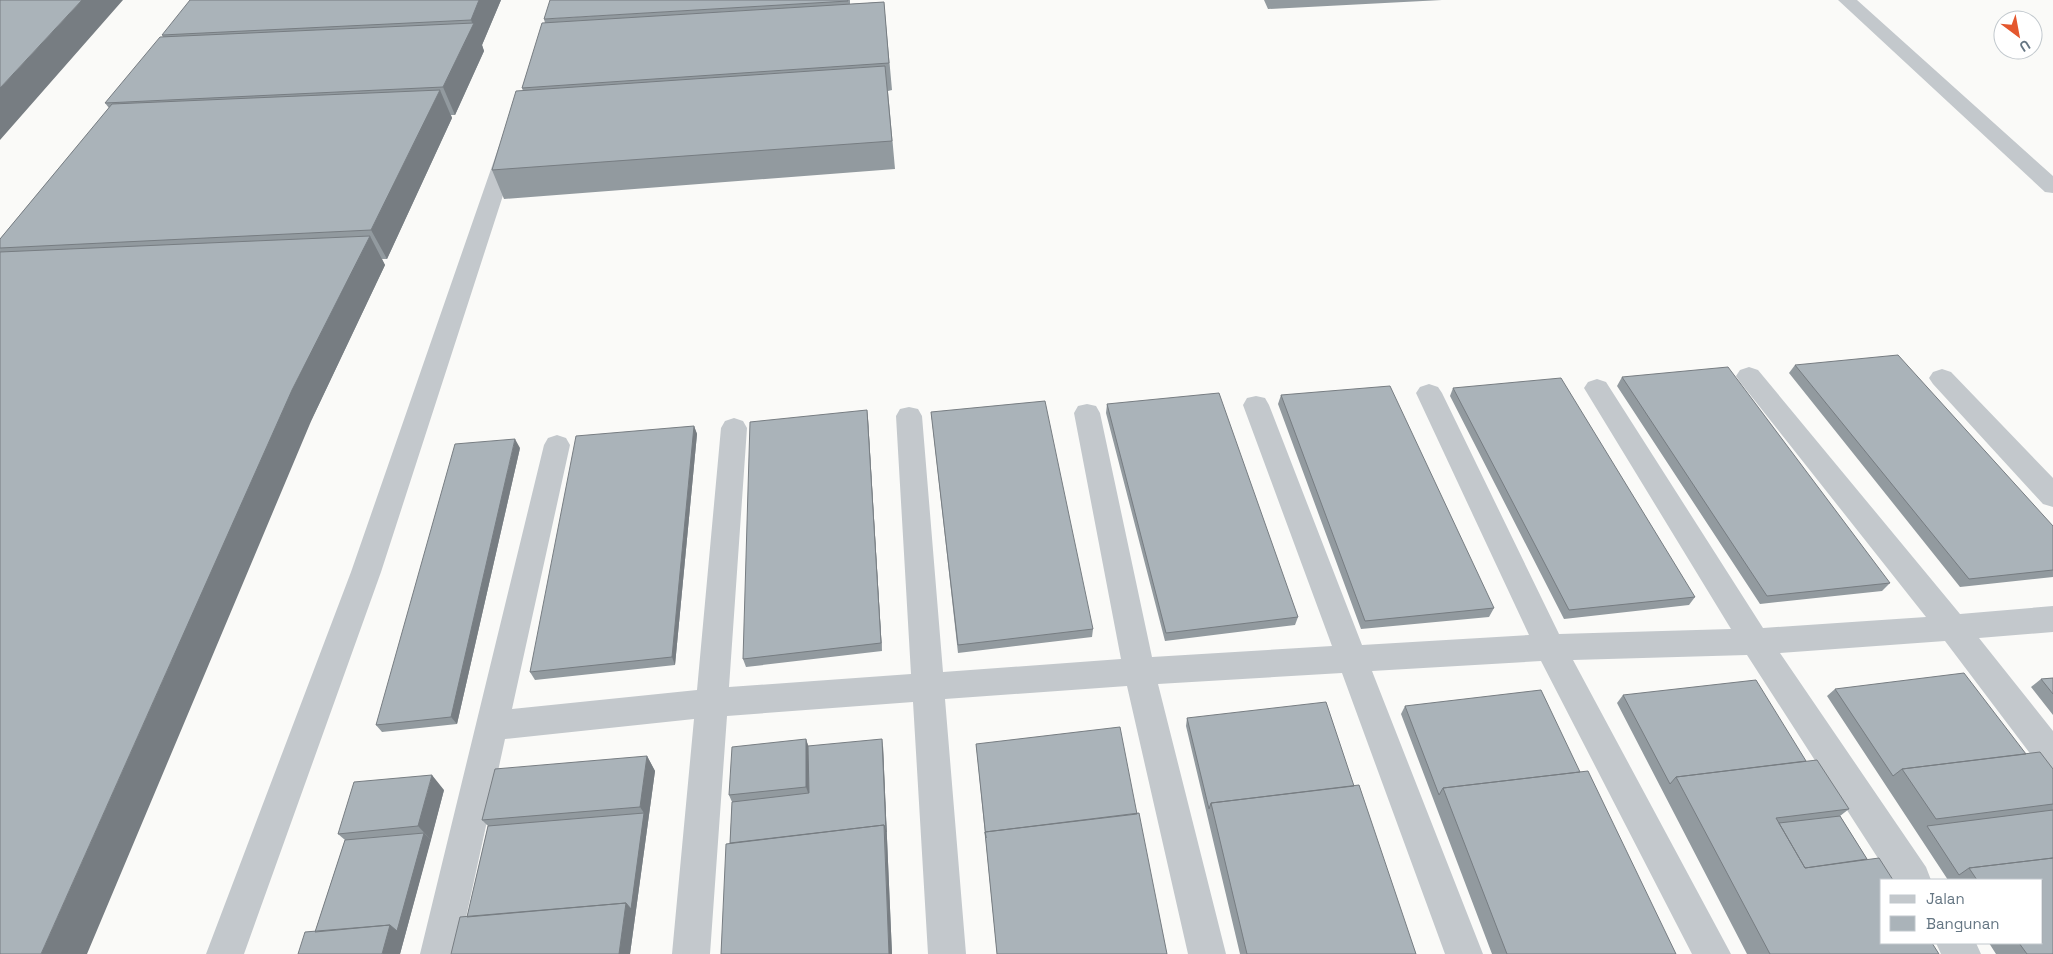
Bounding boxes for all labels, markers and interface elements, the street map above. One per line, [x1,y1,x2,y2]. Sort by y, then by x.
north arrow [1993,10,2043,60]
text: U [2016,36,2034,56]
legend [1880,879,2043,944]
text: Jalan [1926,889,1965,908]
text: Bangunan [1926,914,2000,933]

